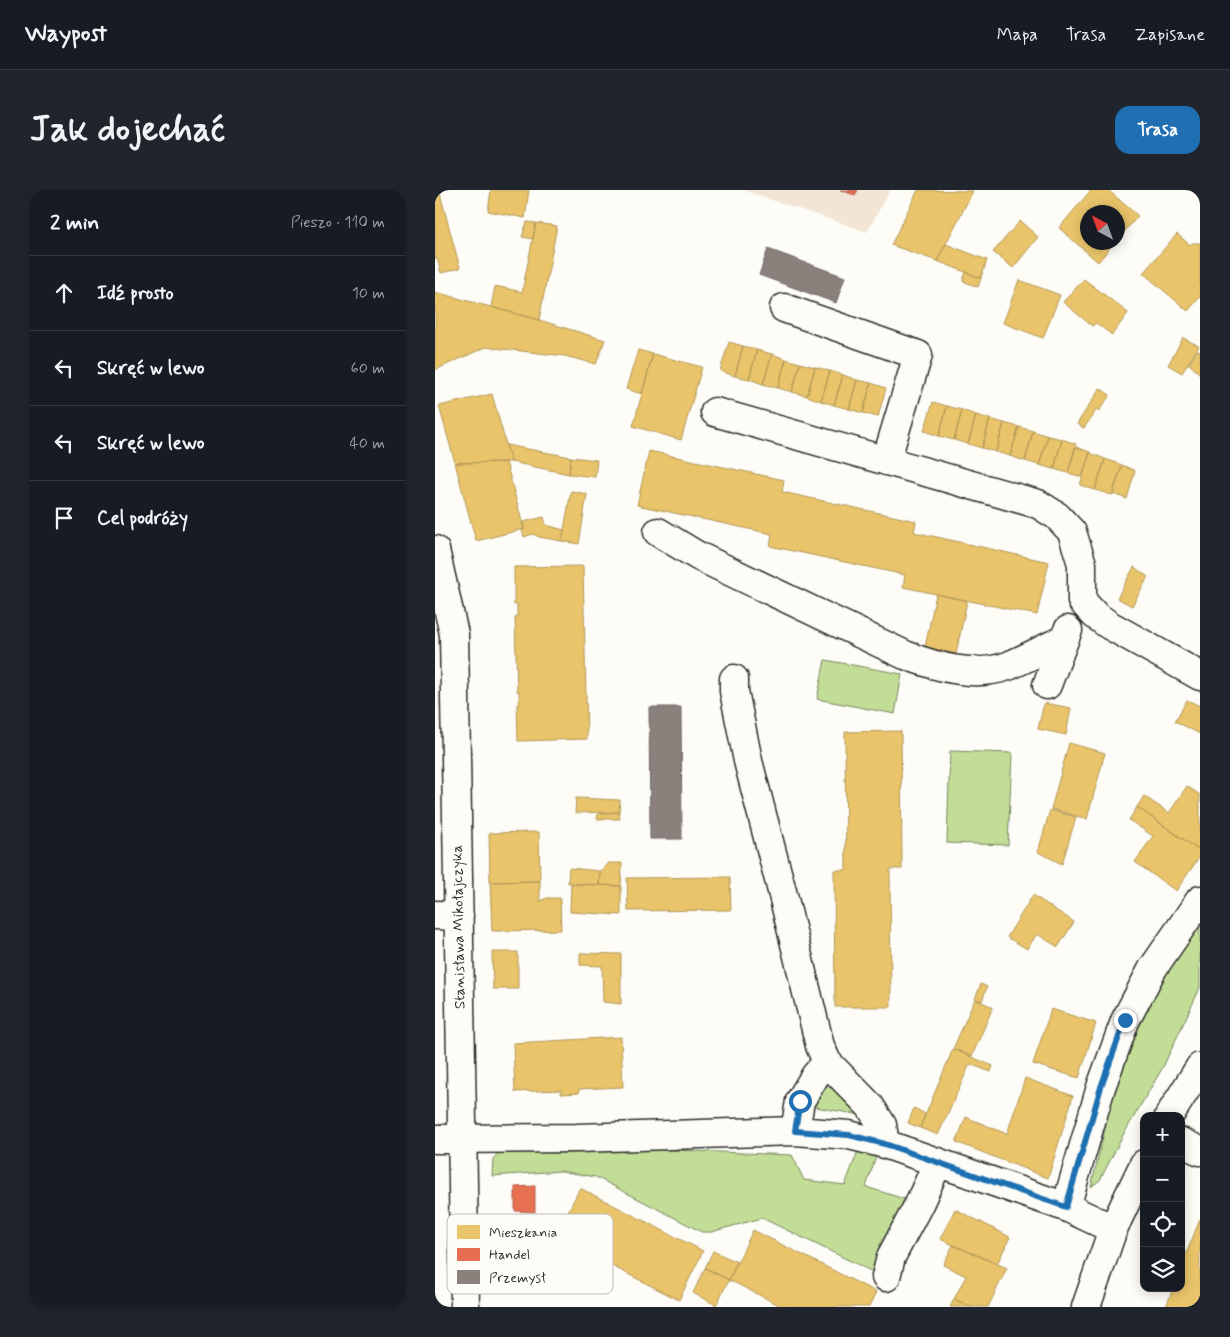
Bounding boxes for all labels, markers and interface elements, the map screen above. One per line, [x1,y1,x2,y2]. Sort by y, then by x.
text: Waypost [25,19,107,50]
text: Mapa [997,23,1038,47]
text: Trasa [1066,23,1106,47]
text: Zapisane [1134,23,1205,47]
button: Trasa [1115,106,1200,154]
text: Jak dojechać [30,107,225,153]
north arrow [1080,205,1125,250]
text: 2 min [50,209,99,237]
text: Pieszo · 110 m [291,212,385,233]
icon: ahead [50,279,78,307]
text: Idź prosto [97,281,174,306]
text: 10 m [352,283,385,304]
icon: left [50,354,78,382]
text: Skręć w lewo [97,356,205,381]
text: 60 m [351,358,385,379]
icon: left [50,429,78,457]
text: Skręć w lewo [97,431,205,456]
text: 40 m [349,433,385,454]
icon: arrive [50,504,78,532]
text: Cel podróży [97,506,188,531]
street label: Stanisława Mikołajczyka [448,844,470,1009]
route end [1114,1009,1137,1032]
route start [789,1090,812,1113]
map controls [1140,1112,1185,1292]
button: + [1140,1112,1185,1157]
button: − [1140,1157,1185,1202]
button: locate [1140,1202,1185,1247]
legend [447,1214,613,1294]
text: Mieszkania [489,1224,558,1242]
text: Handel [489,1246,530,1264]
button: layers [1140,1247,1185,1292]
text: Przemysł [489,1269,546,1287]

